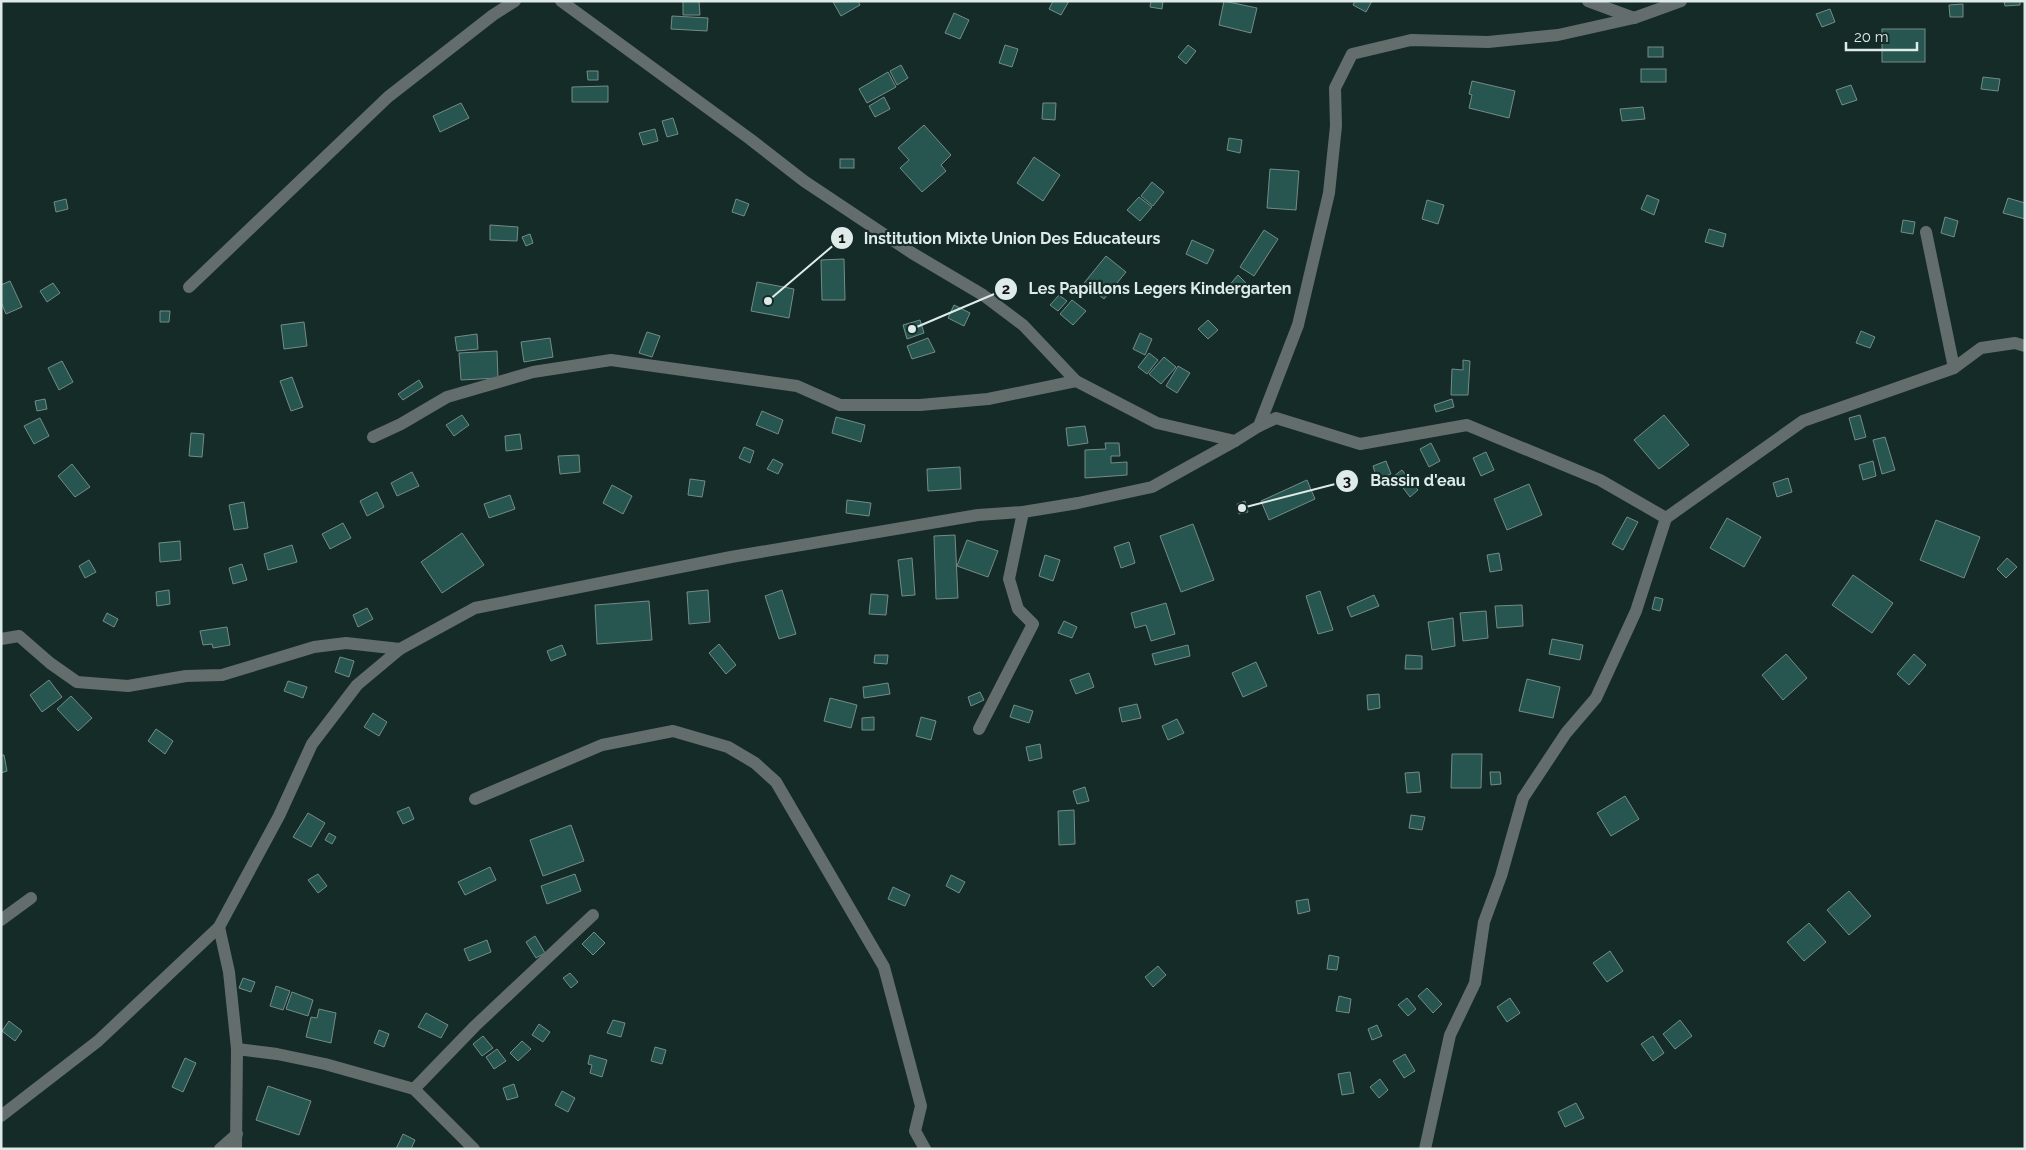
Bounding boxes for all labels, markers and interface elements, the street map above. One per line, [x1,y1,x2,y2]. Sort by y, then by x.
scale bar [1846,20,1917,52]
text: 20 m [1854,28,1889,46]
callout: Institution Mixte Union Des Educateurs [829,222,1171,253]
text: 1 [838,229,846,247]
text: Institution Mixte Union Des Educateurs [864,229,1160,248]
callout: Les Papillons Legers Kindergarten [994,273,1301,304]
text: Les Papillons Legers Kindergarten [1029,279,1291,298]
text: 2 [1002,280,1010,298]
callout: Bassin d'eau [1335,465,1475,496]
text: Bassin d'eau [1370,471,1466,490]
text: 3 [1343,472,1351,490]

